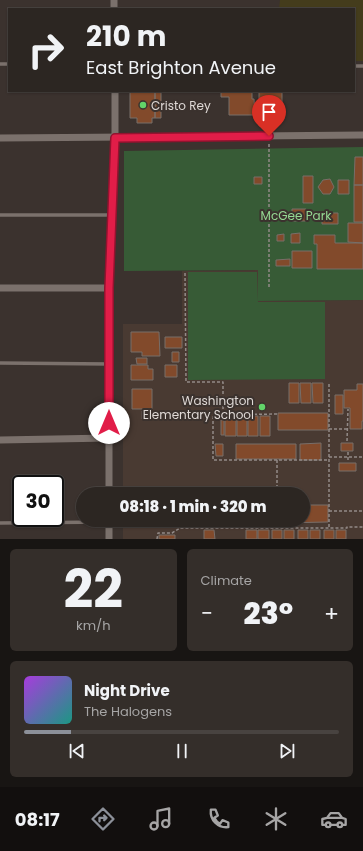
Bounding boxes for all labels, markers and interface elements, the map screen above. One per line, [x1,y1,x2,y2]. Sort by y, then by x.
text: 210 m [86,17,166,56]
icon: right [20,24,72,76]
text: East Brighton Avenue [86,55,276,80]
pin [252,95,286,136]
place label: Cristo Rey [151,97,211,114]
marker: Cristo Rey [138,100,148,110]
icon: arrive [258,101,280,123]
park label: McGee Park [261,207,332,224]
place label: Washington Elementary School [143,392,254,423]
position arrow [88,402,130,444]
marker: Washington Elementary School [257,402,267,412]
speed limit sign: 30 [12,475,64,527]
text: 08:18 · 1 min · 320 m [120,496,266,517]
text: 22 [64,553,123,626]
text: Climate [201,571,252,590]
text: 23° [243,592,293,635]
text: − [201,598,213,629]
text: + [324,598,339,629]
text: km/h [76,616,111,635]
text: Night Drive [84,680,170,701]
text: The Halogens [84,702,172,721]
icon: previous [66,740,88,762]
icon: pause [171,740,193,762]
icon: next [276,740,298,762]
icon: directions [89,805,117,833]
icon: music [147,805,175,833]
icon: phone [205,805,233,833]
icon: climate [262,805,290,833]
icon: car [320,805,348,833]
text: 08:17 [15,807,60,832]

